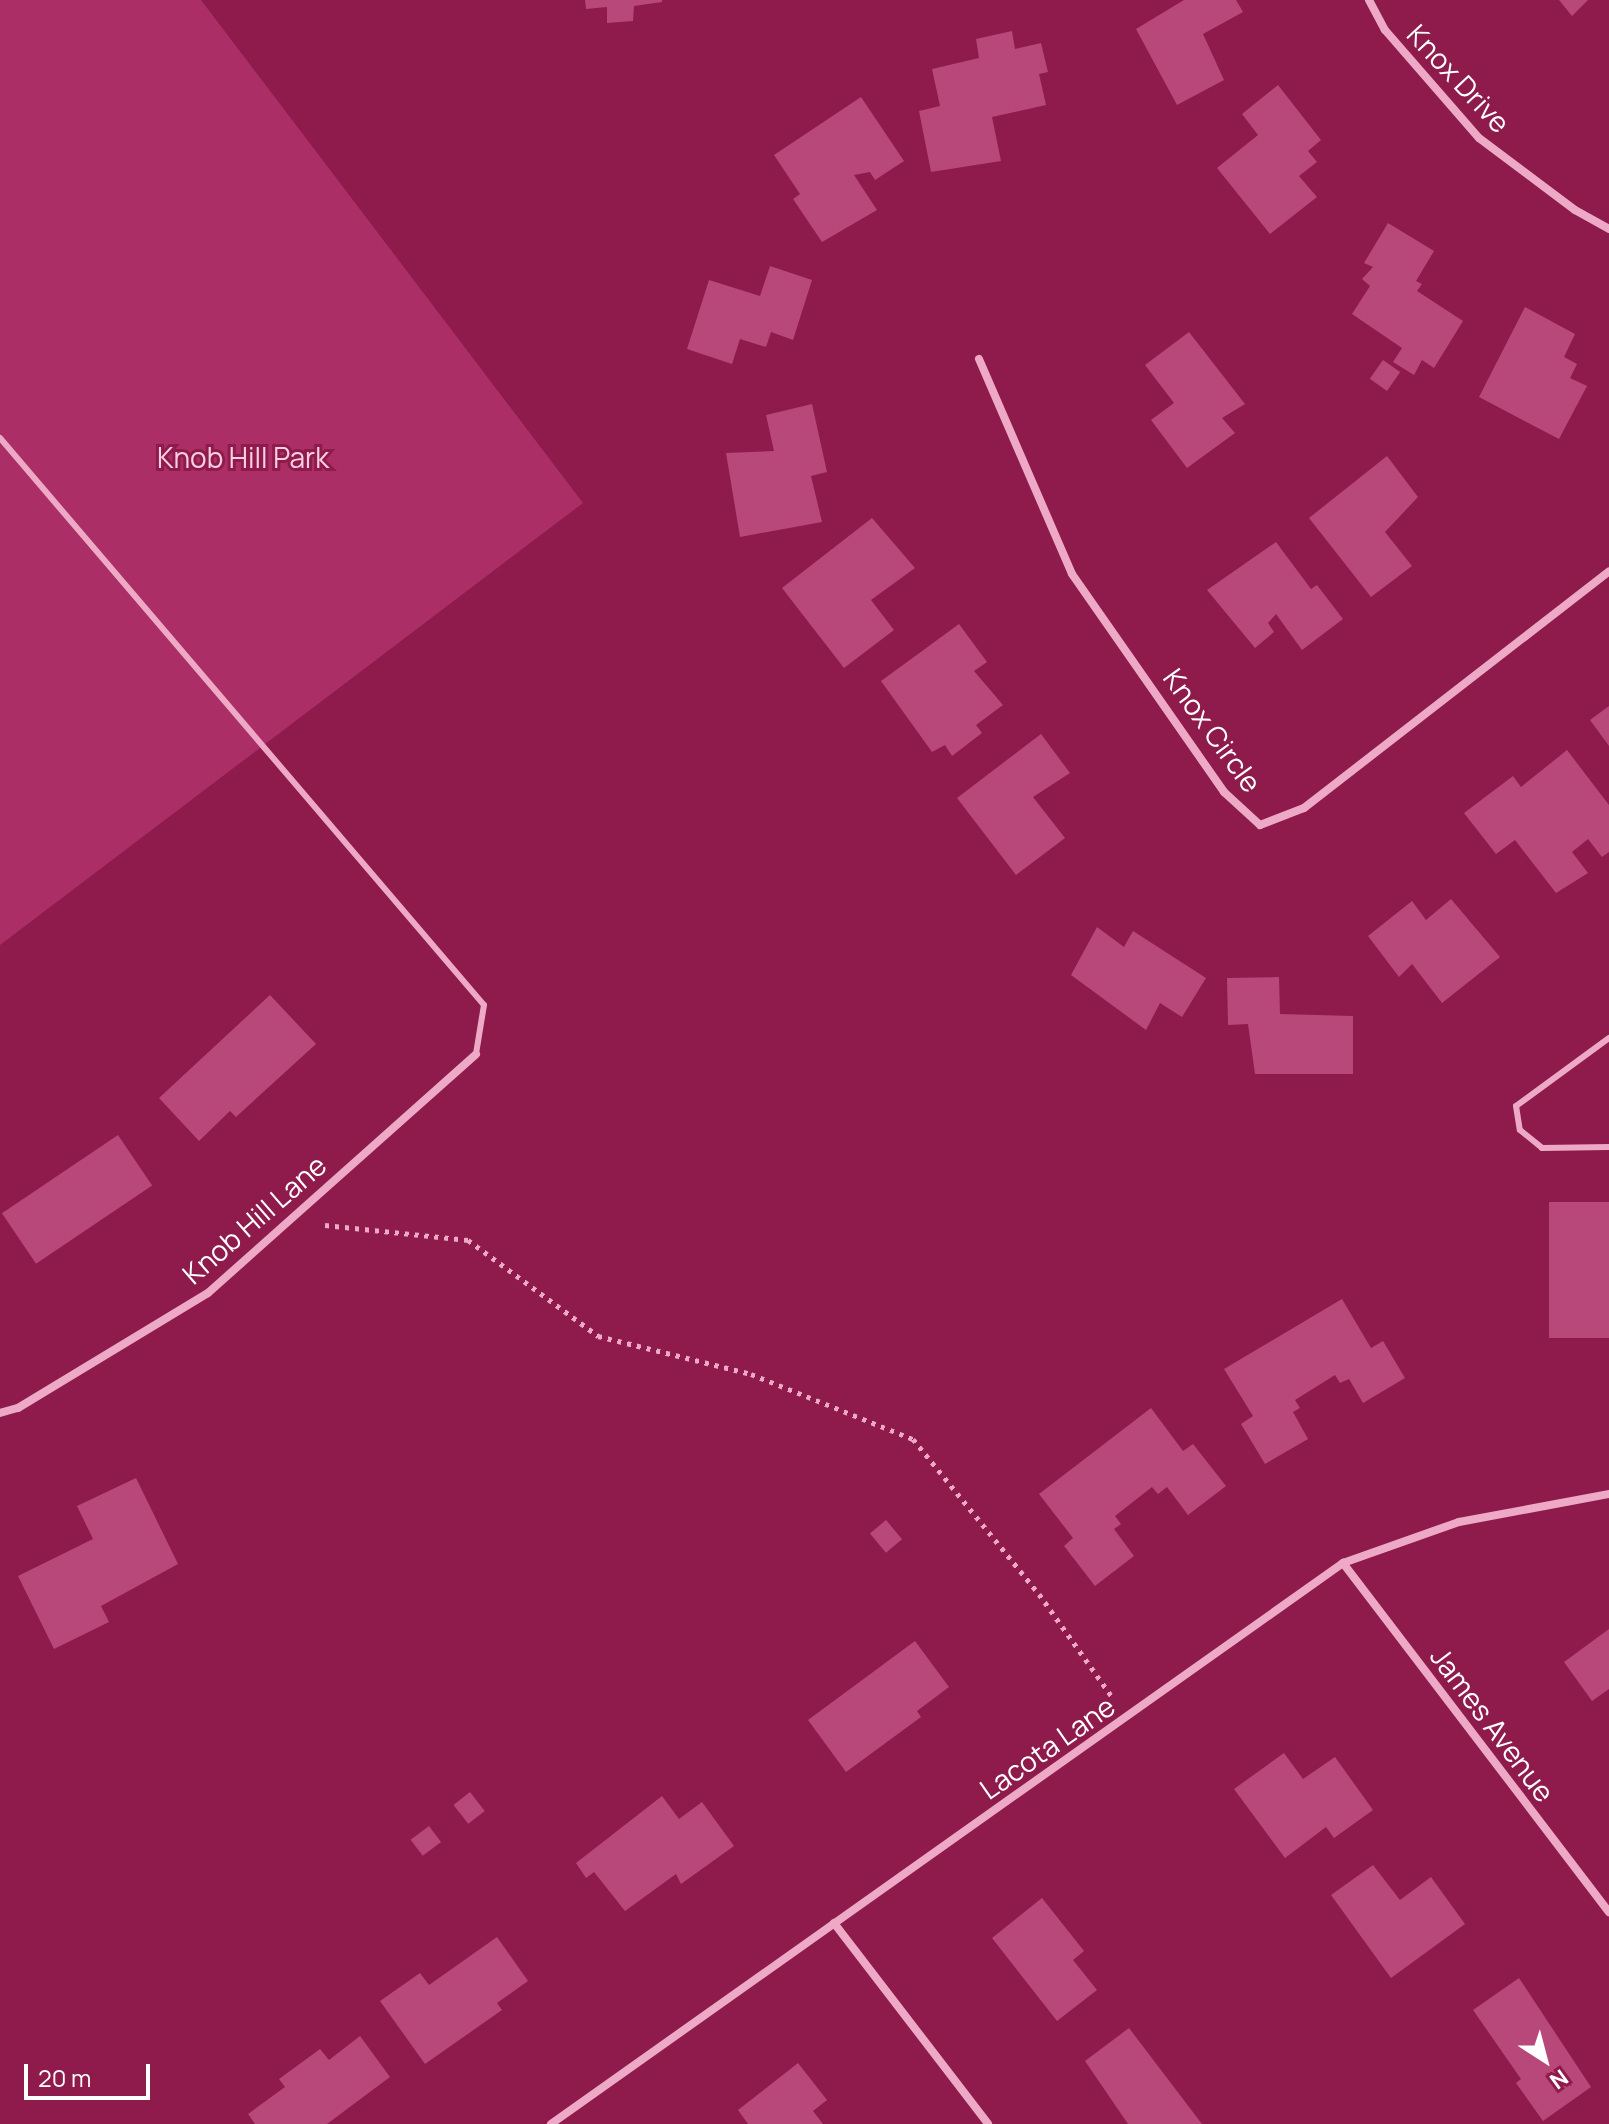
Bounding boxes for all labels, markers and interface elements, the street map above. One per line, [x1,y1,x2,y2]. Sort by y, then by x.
street label: Knox Drive [1401,17,1517,139]
park label: Knob Hill Park [157,440,329,474]
street label: Knox Circle [1157,662,1269,798]
street label: Knob Hill Lane [175,1148,333,1290]
street label: James Avenue [1424,1640,1562,1808]
street label: Lacota Lane [973,1688,1121,1806]
north arrow [1505,2020,1585,2100]
scale bar [28,2048,154,2098]
text: 20 m [38,2061,91,2094]
text: N [1544,2063,1574,2096]

